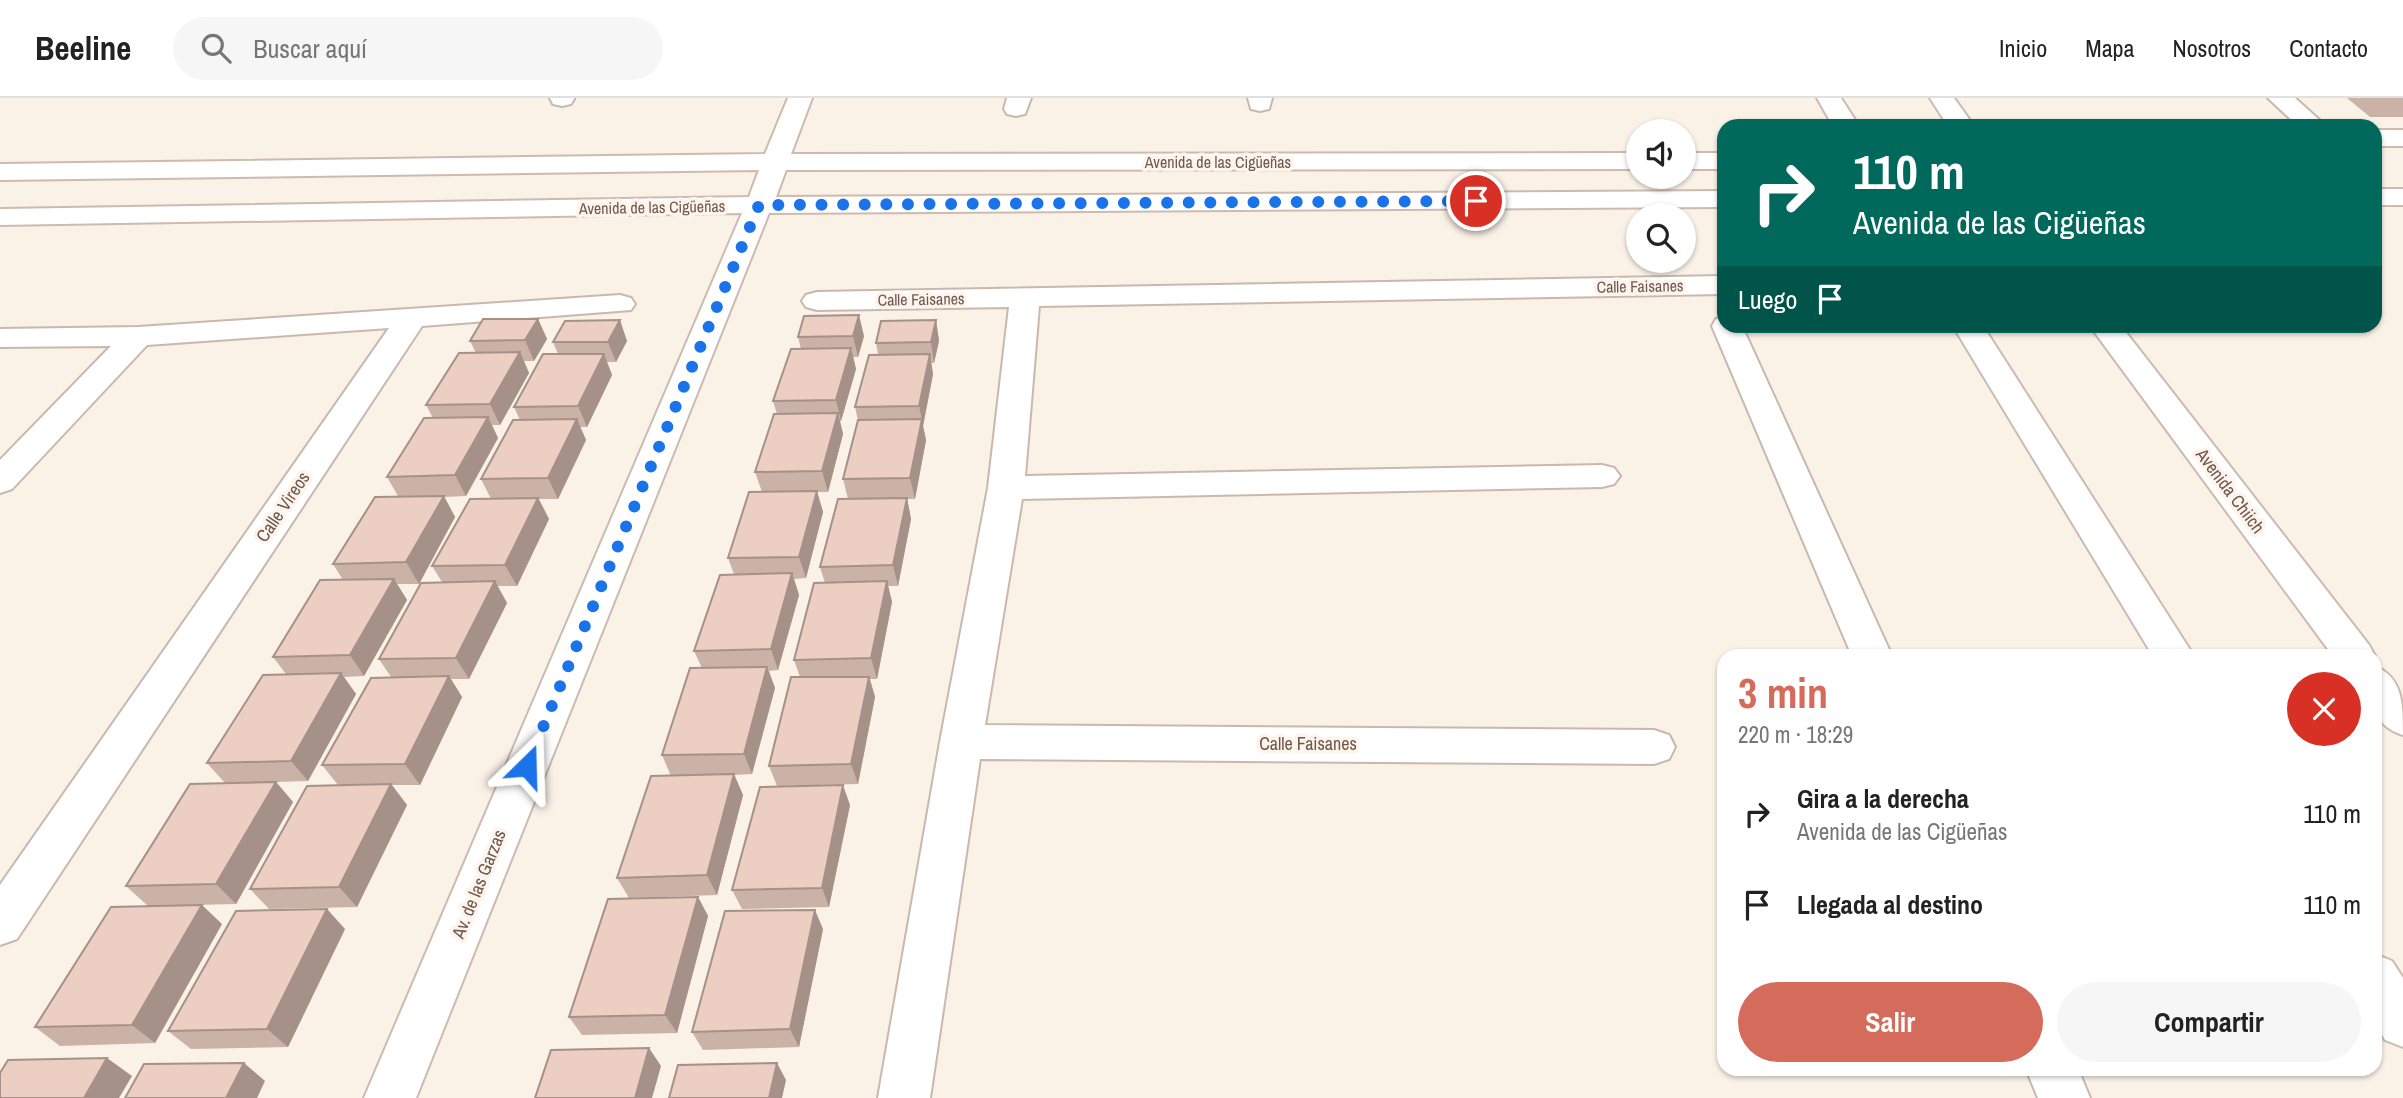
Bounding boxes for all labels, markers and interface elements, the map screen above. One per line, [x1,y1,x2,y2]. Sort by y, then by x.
search box [173,17,663,80]
text: Beeline [35,26,131,70]
icon: search [197,29,235,67]
text: Buscar aquí [253,31,367,66]
text: Inicio [1999,32,2047,64]
text: Mapa [2085,32,2134,64]
text: Nosotros [2172,32,2251,64]
text: Contacto [2289,32,2368,64]
map controls [1626,119,1696,273]
button: sound [1626,119,1696,189]
text: 110 m [1853,138,1965,204]
icon: right [1738,147,1829,238]
street label: Avenida de las Cigüeñas [1144,151,1291,173]
pin [1446,171,1506,231]
icon: arrive [1457,182,1495,220]
street label: Avenida de las Cigüeñas [578,195,725,219]
text: Avenida de las Cigüeñas [1853,201,2146,244]
button: search [1626,203,1696,273]
street label: Calle Faisanes [1596,274,1684,298]
icon: arrive [1811,280,1849,318]
text: Luego [1738,282,1797,317]
street label: Calle Faisanes [877,287,965,311]
street label: Avenida Chiich [2190,442,2271,538]
street label: Calle Vireos [250,467,315,547]
text: 3 min [1738,665,1828,721]
button: close [2287,672,2361,746]
text: 220 m · 18:29 [1738,719,1853,750]
position arrow [490,729,564,803]
street label: Calle Faisanes [1259,731,1357,756]
text: Gira a la derecha [1797,781,1969,816]
icon: right [1738,795,1776,833]
text: 110 m [2303,796,2361,831]
text: Avenida de las Cigüeñas [1797,816,2007,847]
street label: Av. de las Garzas [445,826,512,943]
icon: arrive [1738,886,1776,924]
text: Llegada al destino [1797,887,1983,922]
text: 110 m [2303,887,2361,922]
button: Salir [1738,982,2043,1062]
button: Compartir [2057,982,2361,1062]

